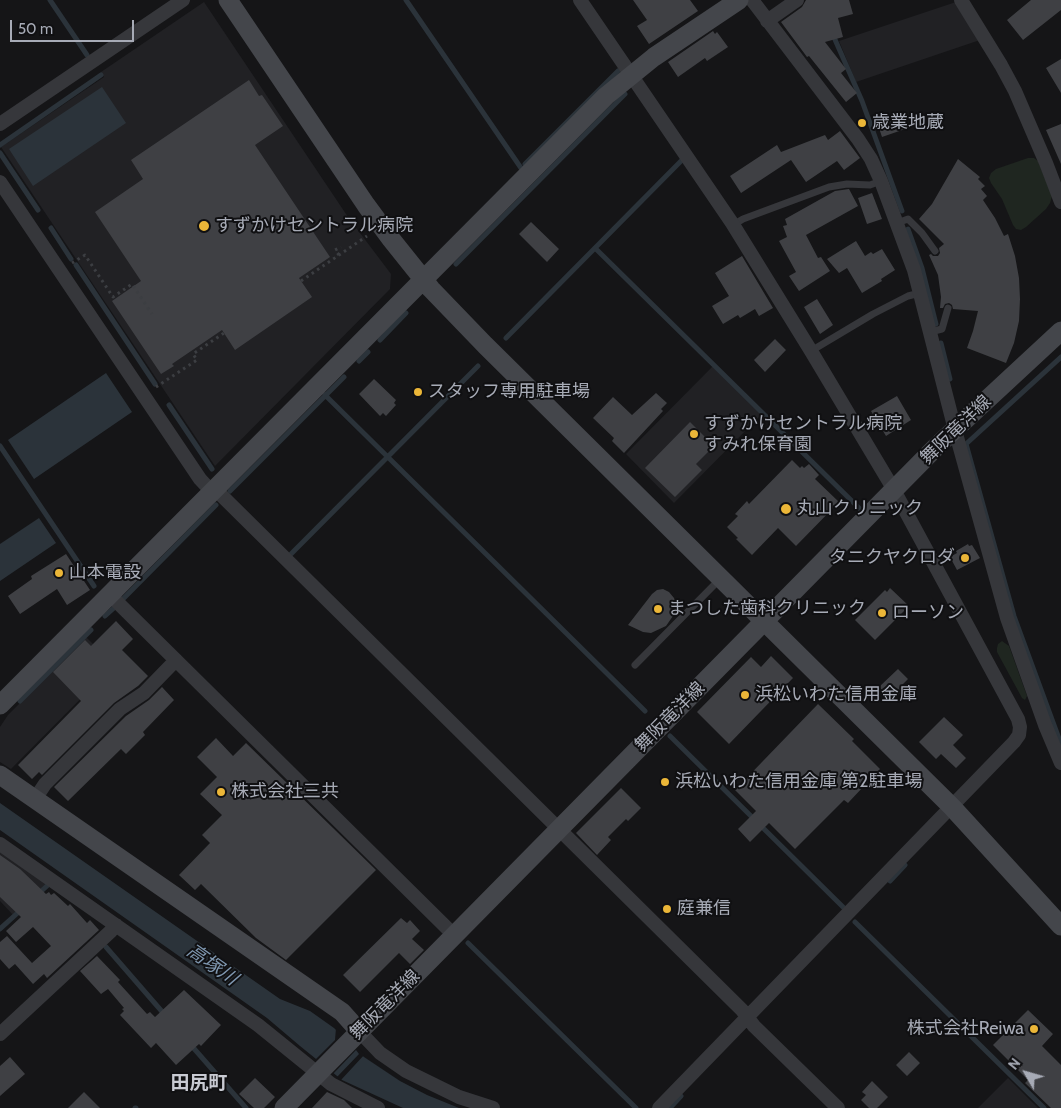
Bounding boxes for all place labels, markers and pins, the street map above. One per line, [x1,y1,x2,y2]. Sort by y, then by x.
place label: 歳業地蔵 [872,112,944,134]
marker: 歳業地蔵 [856,117,868,129]
place label: すずかけセントラル病院 [215,215,413,237]
marker: すずかけセントラル病院 [197,219,211,233]
place label: スタッフ専用駐車場 [428,381,590,403]
marker: スタッフ専用駐車場 [412,386,424,398]
place label: すずかけセントラル病院 すみれ保育園 [704,413,902,456]
marker: すずかけセントラル病院 すみれ保育園 [688,428,700,440]
place label: 丸山クリニック [797,498,923,520]
marker: 丸山クリニック [779,502,793,516]
place label: タニクヤクロダ [829,547,955,569]
marker: タニクヤクロダ [959,552,971,564]
place label: 山本電設 [69,562,141,584]
marker: 山本電設 [53,567,65,579]
place label: まつした歯科クリニック [668,598,866,620]
place label: ローソン [892,602,964,624]
marker: まつした歯科クリニック [652,603,664,615]
marker: ローソン [876,607,888,619]
place label: 浜松いわた信用金庫 [755,684,917,706]
marker: 浜松いわた信用金庫 [739,689,751,701]
place label: 浜松いわた信用金庫 第2駐車場 [675,771,922,793]
marker: 浜松いわた信用金庫 第2駐車場 [659,776,671,788]
place label: 株式会社三共 [231,781,339,803]
marker: 株式会社三共 [215,786,227,798]
place label: 庭兼信 [677,898,731,920]
marker: 庭兼信 [661,903,673,915]
place label: 株式会社Reiwa [907,1018,1024,1040]
marker: 株式会社Reiwa [1028,1023,1040,1035]

